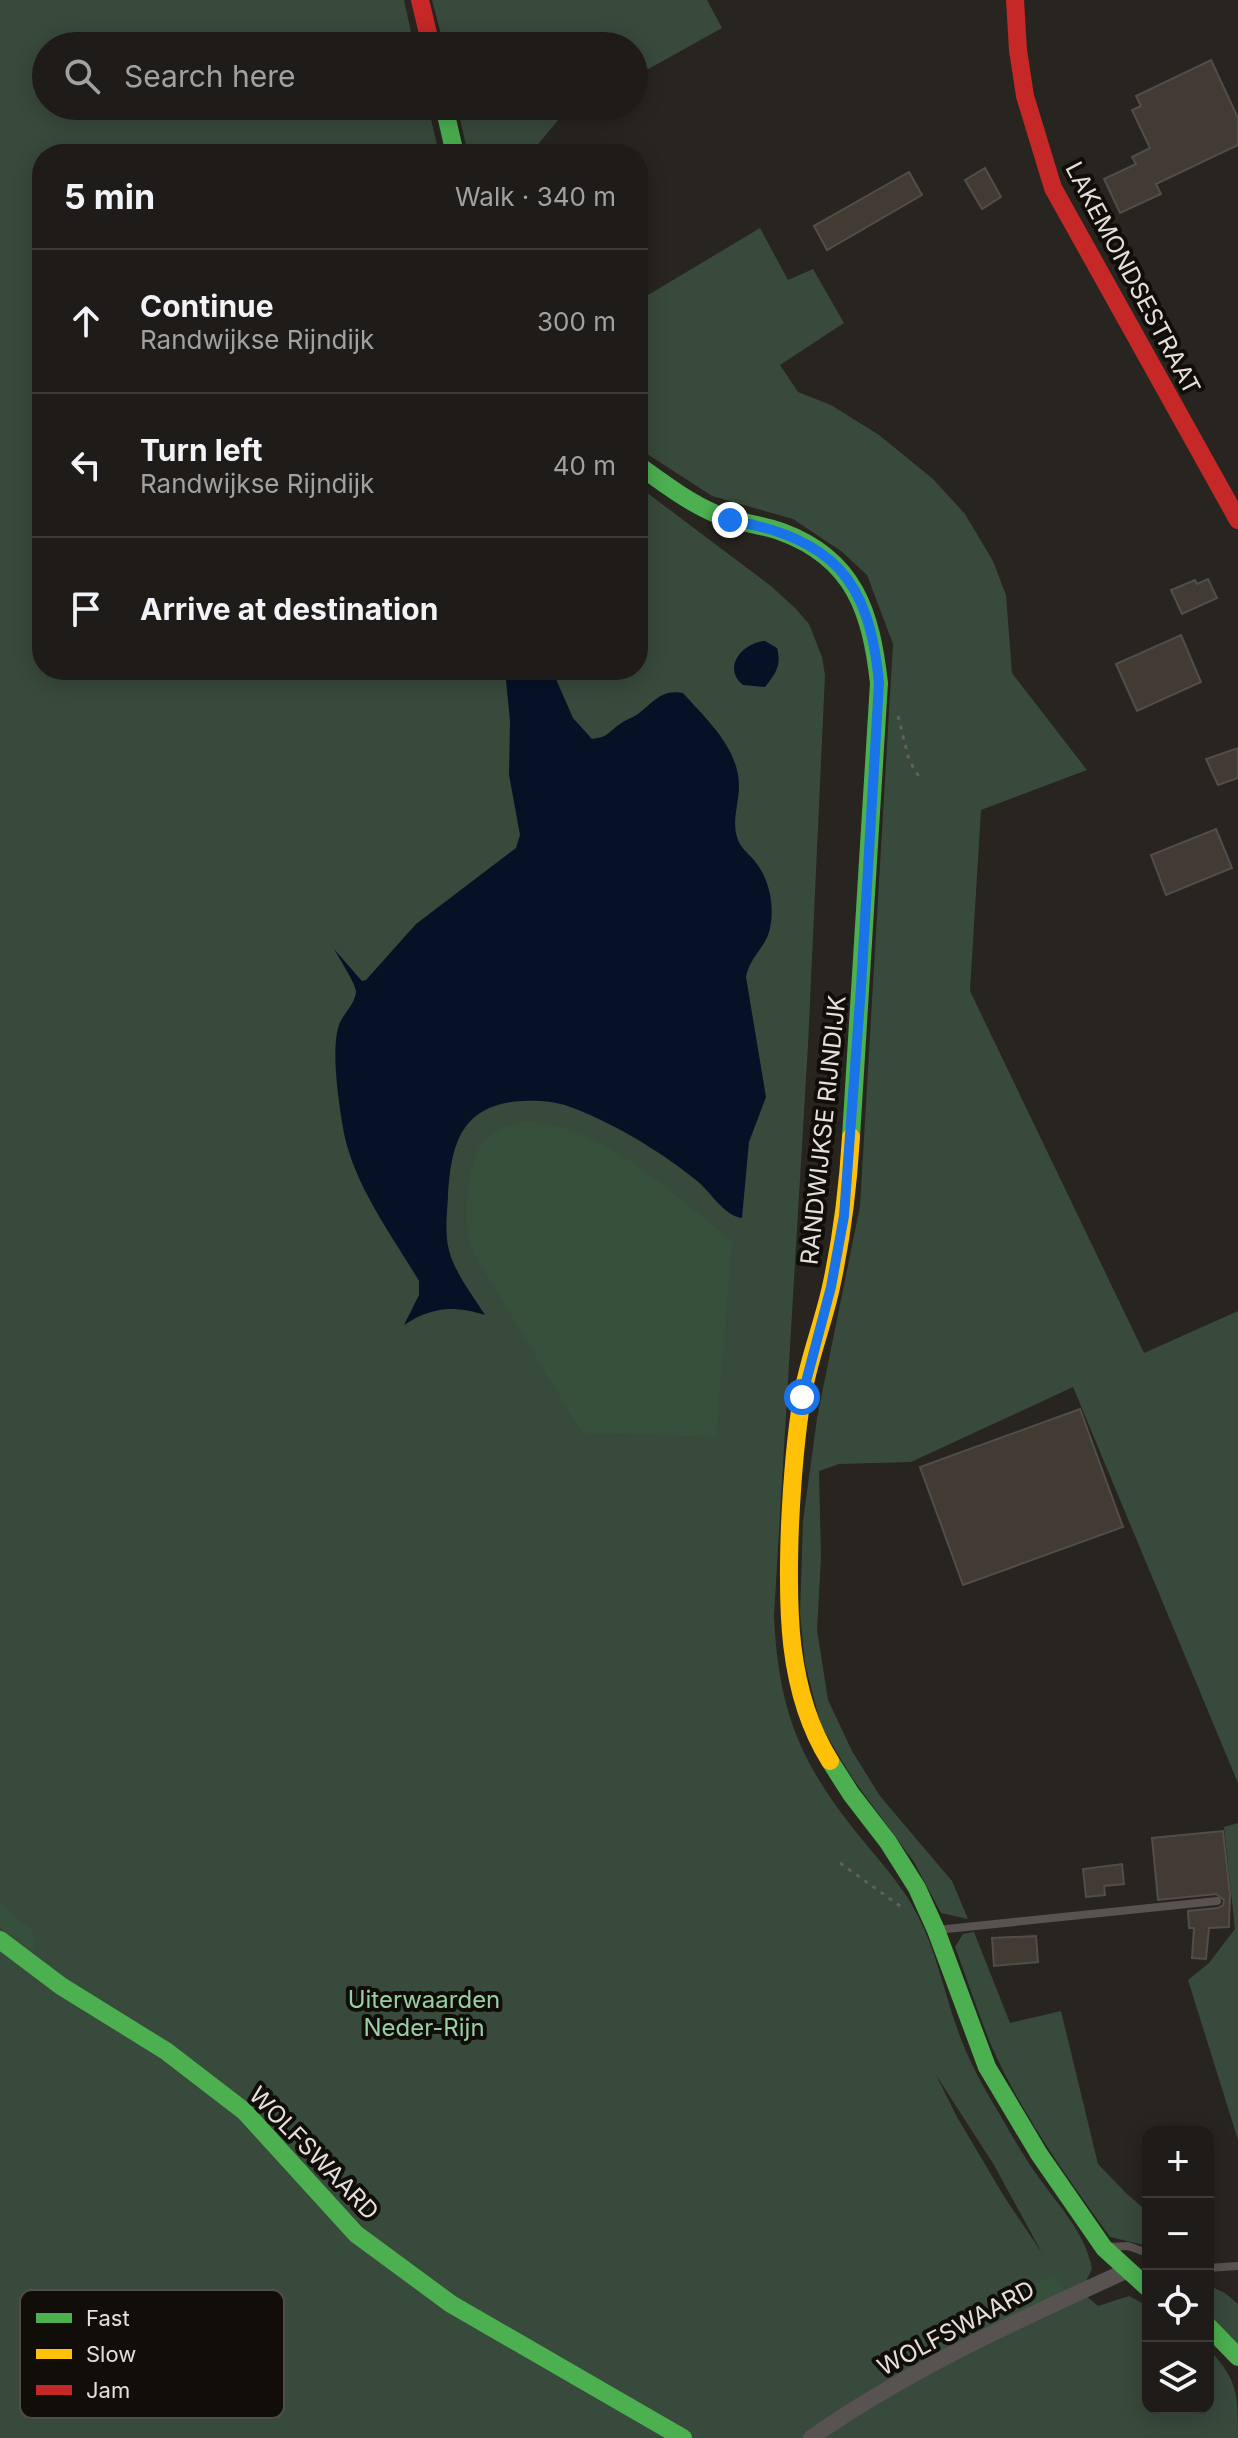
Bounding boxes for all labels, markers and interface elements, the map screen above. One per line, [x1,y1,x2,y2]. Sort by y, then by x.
search box [32,32,648,120]
icon: search [60,54,104,98]
text: Search here [124,58,296,94]
street label: LAKEMONDSESTRAAT [1059,157,1207,399]
text: 5 min [64,176,155,217]
text: Walk · 340 m [455,181,616,212]
text: Continue [140,288,274,324]
icon: ahead [64,299,108,343]
text: 300 m [537,306,616,337]
text: Randwijkse Rijndijk [140,324,374,355]
text: Turn left [140,432,262,468]
icon: left [64,443,108,487]
text: 40 m [553,450,616,481]
text: Randwijkse Rijndijk [140,468,374,499]
route end [712,502,748,538]
icon: arrive [64,587,108,631]
text: Arrive at destination [140,591,438,627]
street label: RANDWIJKSE RIJNDIJK [794,994,852,1266]
route start [784,1379,820,1415]
park label: Uiterwaarden Neder-Rijn [348,1985,500,2042]
street label: WOLFSWAARD [243,2080,385,2226]
map controls [1142,2126,1214,2414]
button: + [1142,2126,1214,2198]
button: − [1142,2198,1214,2270]
button: locate [1142,2270,1214,2342]
street label: WOLFSWAARD [873,2274,1039,2382]
legend [20,2290,284,2418]
text: Fast [86,2305,130,2331]
text: Slow [86,2341,136,2367]
button: layers [1142,2342,1214,2414]
text: Jam [86,2377,130,2403]

